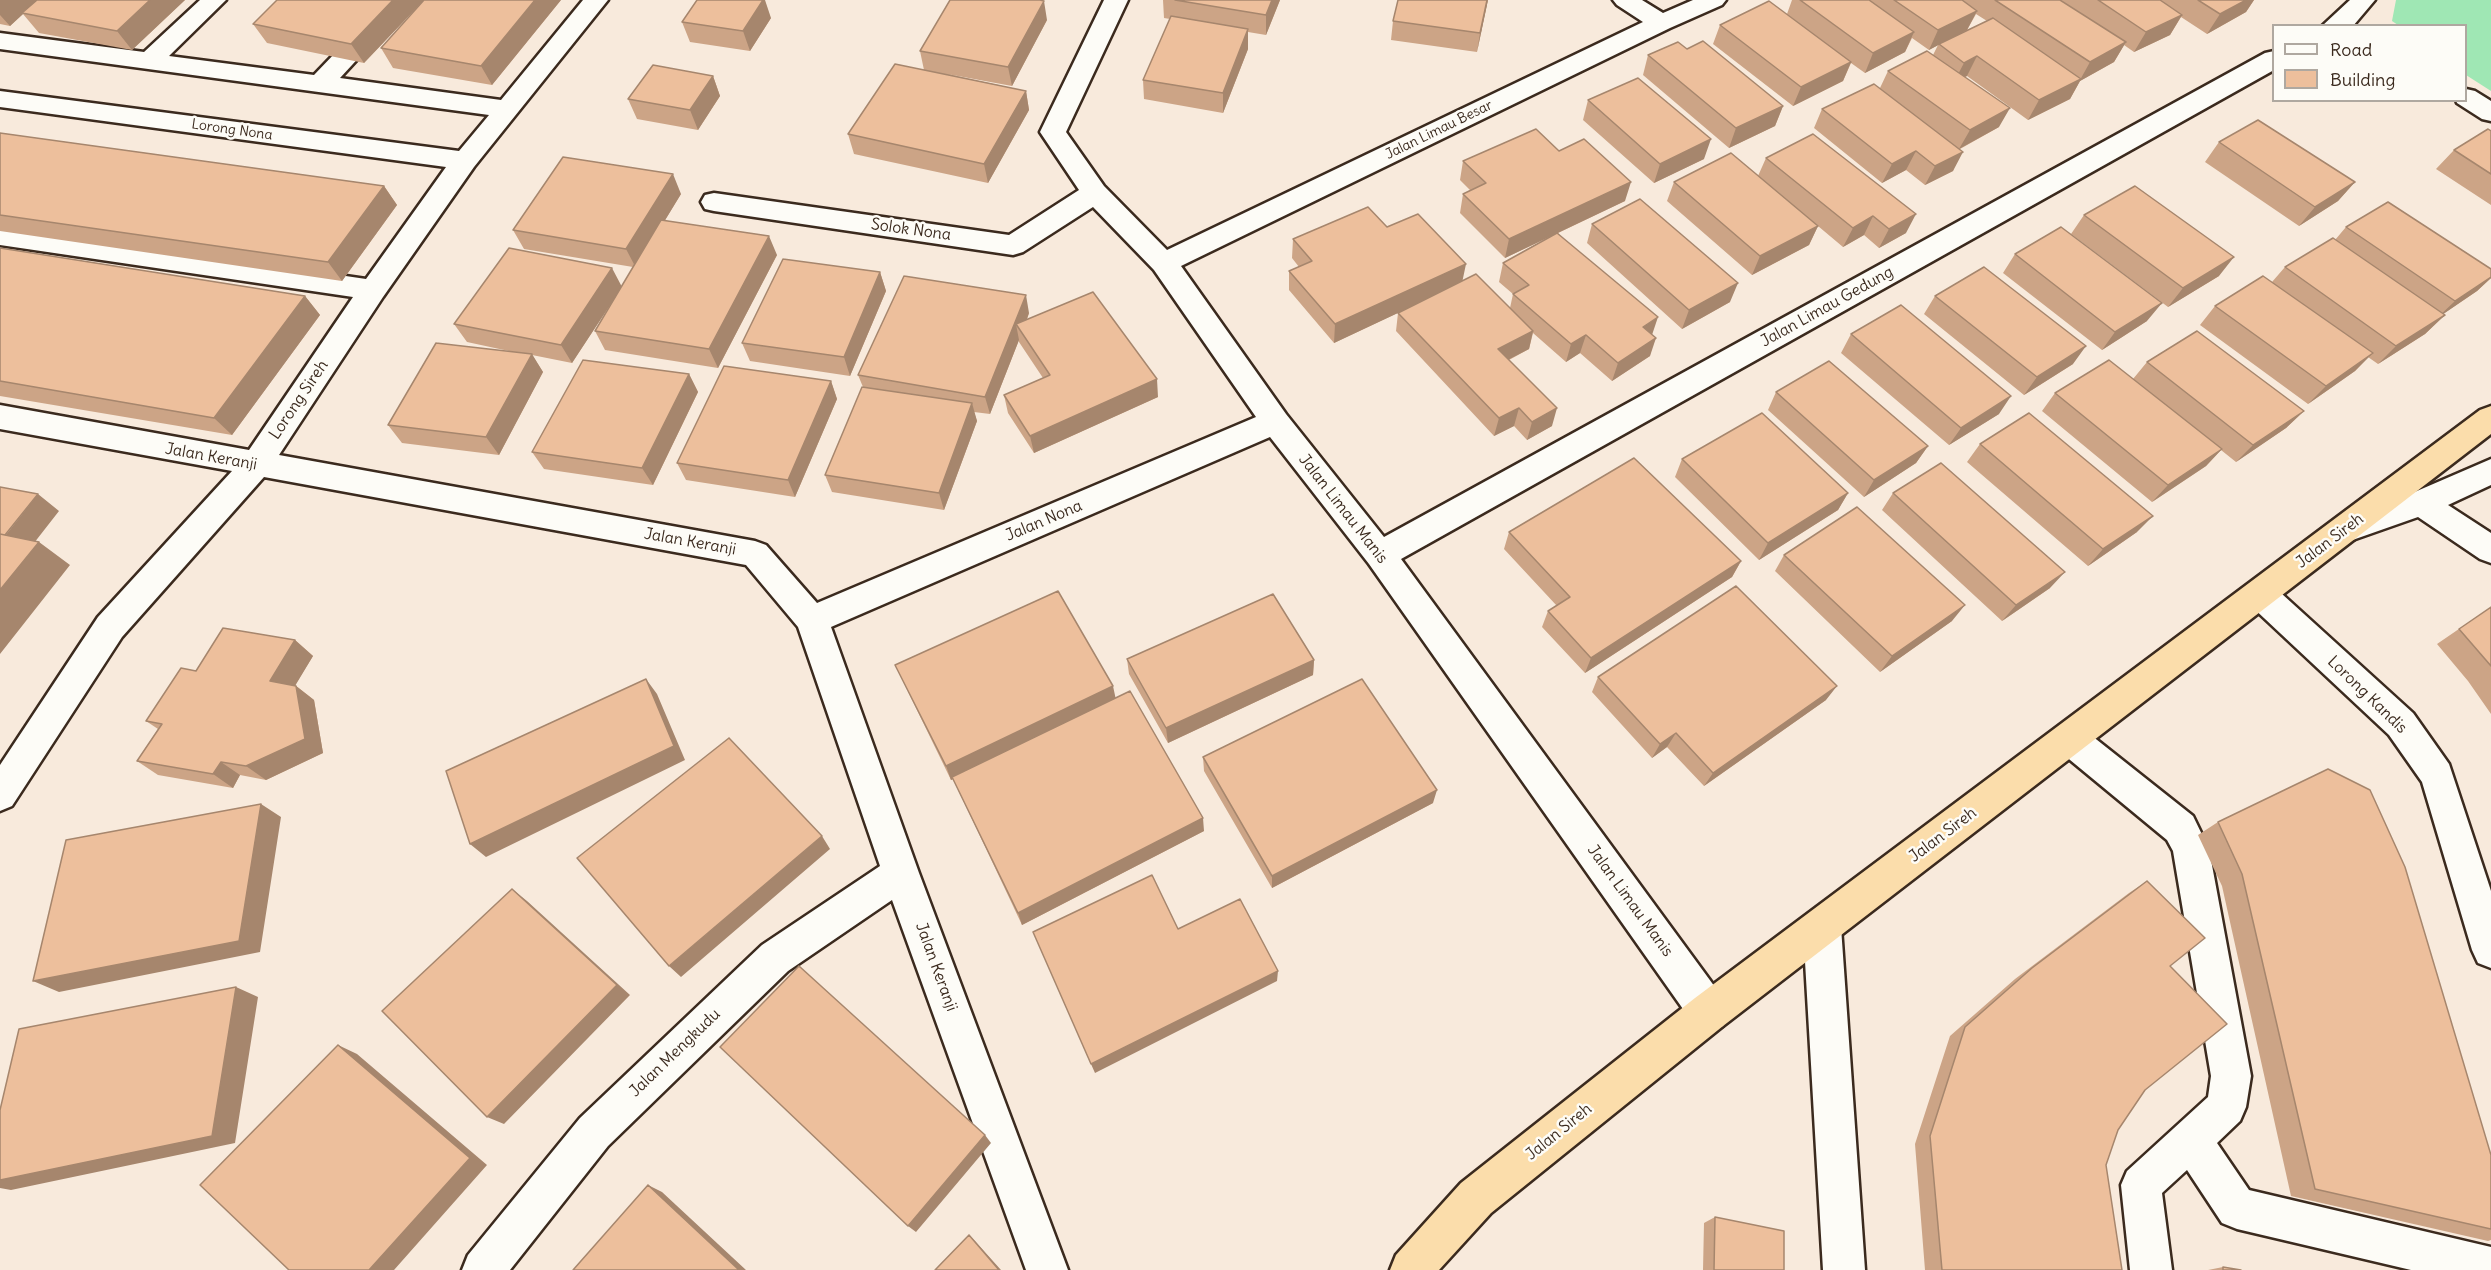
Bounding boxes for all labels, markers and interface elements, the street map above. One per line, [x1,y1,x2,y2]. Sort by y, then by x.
legend [2272,24,2467,102]
text: Road [2330,38,2372,61]
text: Building [2330,68,2395,91]
street label: Jalan Limau Besar [1383,97,1495,163]
street label: Lorong Nona [190,116,274,144]
street label: Solok Nona [870,215,952,245]
street label: Jalan Limau Gedung [1757,263,1897,351]
street label: Lorong Sireh [266,357,332,443]
street label: Jalan Keranji [164,439,258,475]
street label: Jalan Limau Manis [1294,450,1392,568]
street label: Jalan Nona [1003,496,1085,546]
street label: Jalan Sireh [2293,509,2367,573]
street label: Jalan Keranji [643,524,737,560]
street label: Lorong Kandis [2323,652,2411,738]
street label: Jalan Sireh [1906,803,1980,867]
street label: Jalan Limau Manis [1583,841,1677,961]
street label: Jalan Keranji [911,920,961,1014]
street label: Jalan Mengkudu [626,1005,724,1101]
street label: Jalan Sireh [1522,1100,1596,1164]

